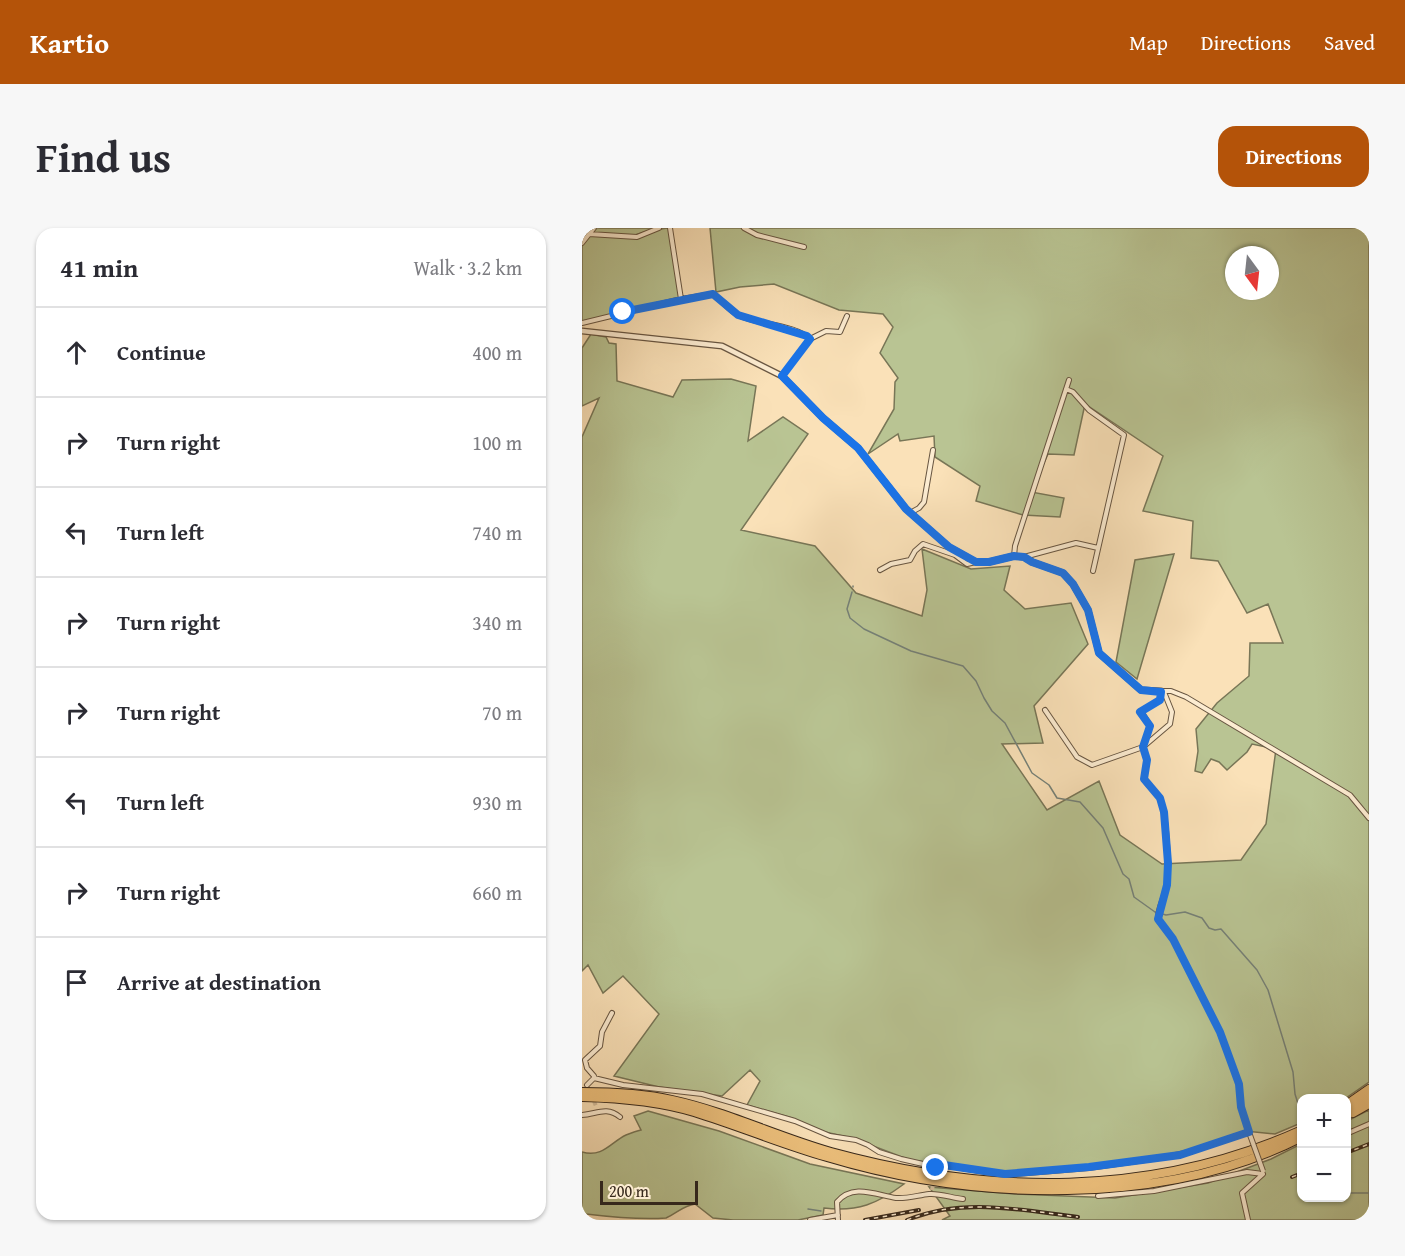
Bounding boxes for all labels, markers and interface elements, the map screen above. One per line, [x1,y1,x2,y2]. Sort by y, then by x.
text: Kartio [30,22,109,63]
text: Map [1129,27,1168,58]
text: Directions [1201,27,1291,58]
text: Saved [1324,27,1375,58]
text: Find us [36,126,171,187]
button: Directions [1218,126,1369,187]
north arrow [1225,246,1279,300]
text: 41 min [60,248,138,287]
text: Walk · 3.2 km [413,253,522,282]
route start [609,298,635,324]
icon: ahead [60,336,93,369]
text: Continue [117,336,206,368]
text: 400 m [472,338,522,367]
icon: right [60,426,93,459]
text: Turn right [117,426,220,458]
text: 100 m [472,428,522,457]
icon: left [60,516,93,549]
text: Turn left [117,516,204,548]
text: 740 m [472,518,522,547]
icon: right [60,606,93,639]
text: Turn right [117,606,220,638]
text: 340 m [472,608,522,637]
icon: right [60,696,93,729]
text: Turn right [117,696,220,728]
text: 70 m [482,698,522,727]
icon: left [60,786,93,819]
text: Turn left [117,786,204,818]
text: 930 m [472,788,522,817]
icon: right [60,876,93,909]
text: Turn right [117,876,220,908]
text: 660 m [472,878,522,907]
icon: arrive [60,966,93,999]
text: Arrive at destination [117,966,321,998]
map controls [1297,1094,1351,1202]
button: + [1297,1094,1351,1148]
button: − [1297,1148,1351,1202]
route end [922,1154,948,1180]
scale bar [600,1178,698,1206]
text: 200 m [609,1179,649,1203]

